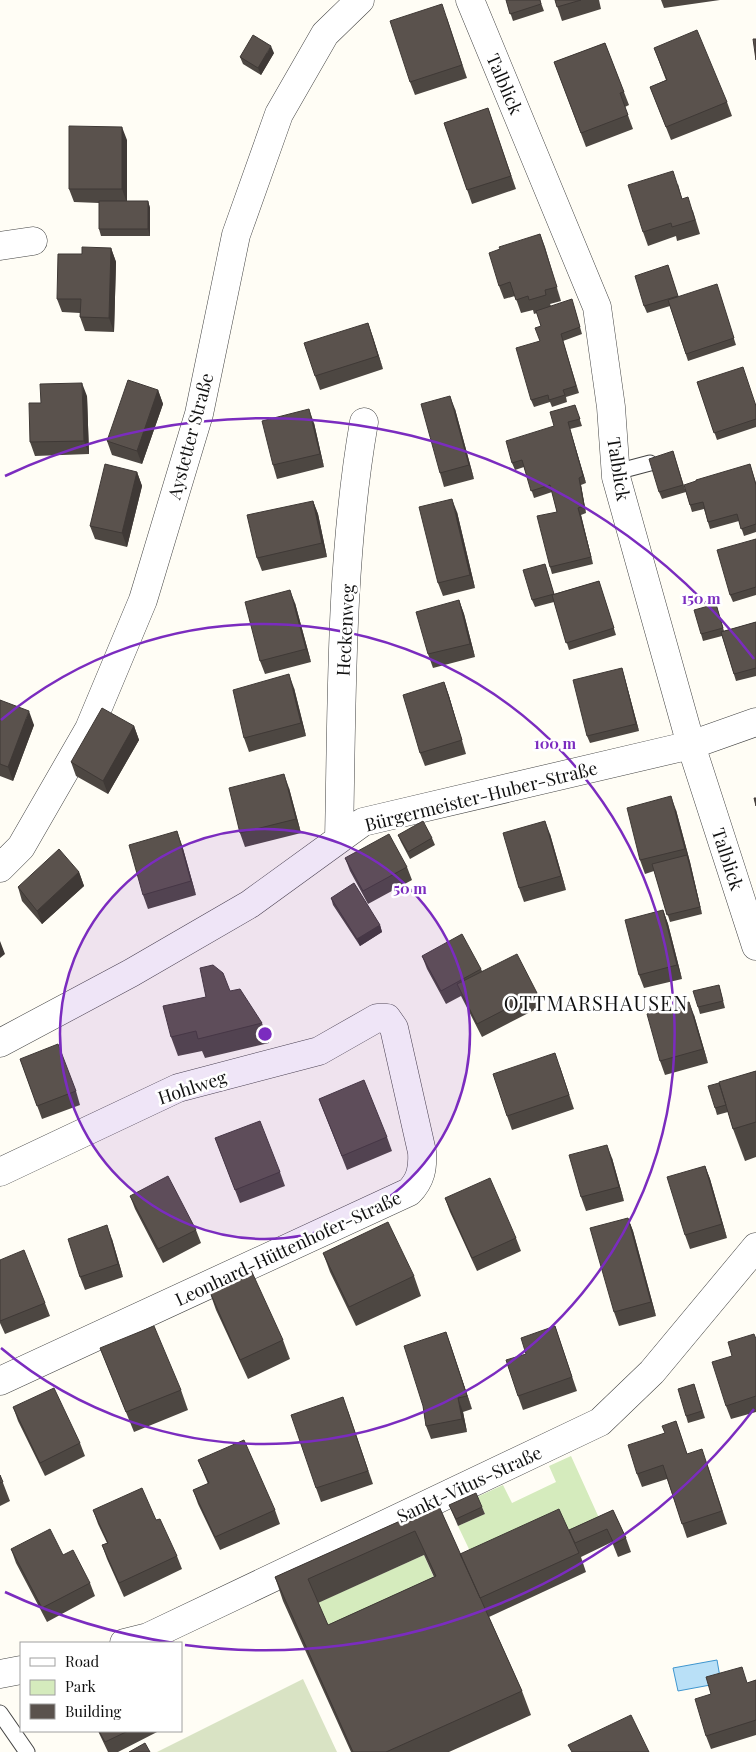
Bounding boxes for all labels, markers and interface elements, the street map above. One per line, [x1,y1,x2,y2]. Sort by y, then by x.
street label: Talblick [481,50,529,118]
street label: Aystetter Straße [161,370,218,503]
street label: Talblick [602,435,636,503]
street label: Heckenweg [331,583,359,677]
text: 150 m [681,588,721,608]
text: 100 m [534,733,577,753]
street label: Bürgermeister-Huber-Straße [362,755,600,837]
street label: Talblick [707,825,749,893]
text: 50 m [393,878,427,898]
district label: OTTMARSHAUSEN [504,989,688,1016]
centre of rings [256,1025,274,1043]
street label: Hohlweg [155,1064,230,1109]
street label: Leonhard-Hüttenhofer-Straße [171,1185,405,1311]
street label: Sankt-Vitus-Straße [393,1440,545,1528]
legend [20,1642,182,1732]
text: Road [65,1651,99,1671]
text: Park [65,1676,97,1696]
text: Building [65,1701,122,1721]

